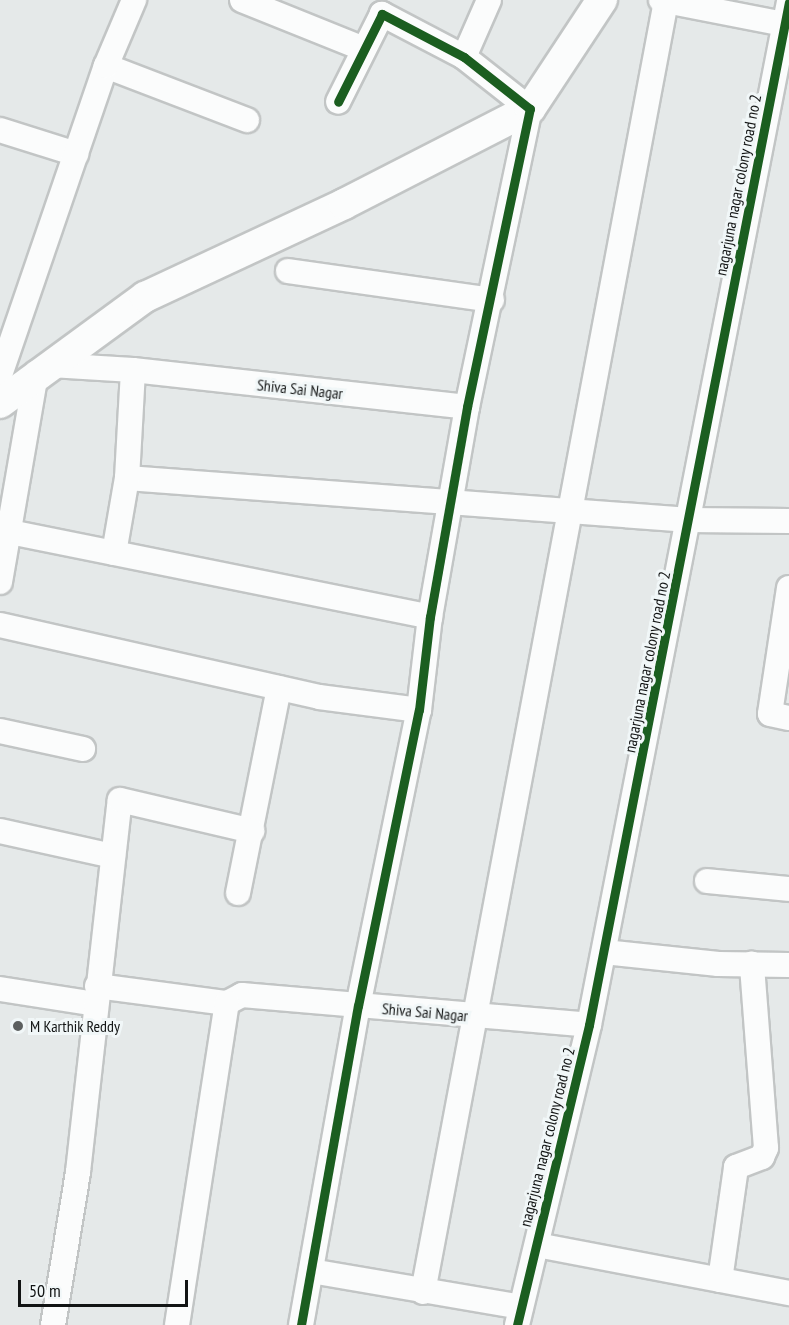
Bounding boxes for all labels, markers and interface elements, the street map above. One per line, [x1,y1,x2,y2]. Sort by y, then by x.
street label: nagarjuna nagar colony road no 2 [711,92,765,278]
street label: Shiva Sai Nagar [256,375,344,403]
street label: nagarjuna nagar colony road no 2 [620,569,674,755]
street label: Shiva Sai Nagar [381,999,469,1025]
place label: M Karthik Reddy [30,1016,120,1036]
marker: M Karthik Reddy [11,1019,25,1033]
street label: nagarjuna nagar colony road no 2 [515,1045,579,1229]
scale bar [21,1268,190,1306]
text: 50 m [29,1279,61,1302]

